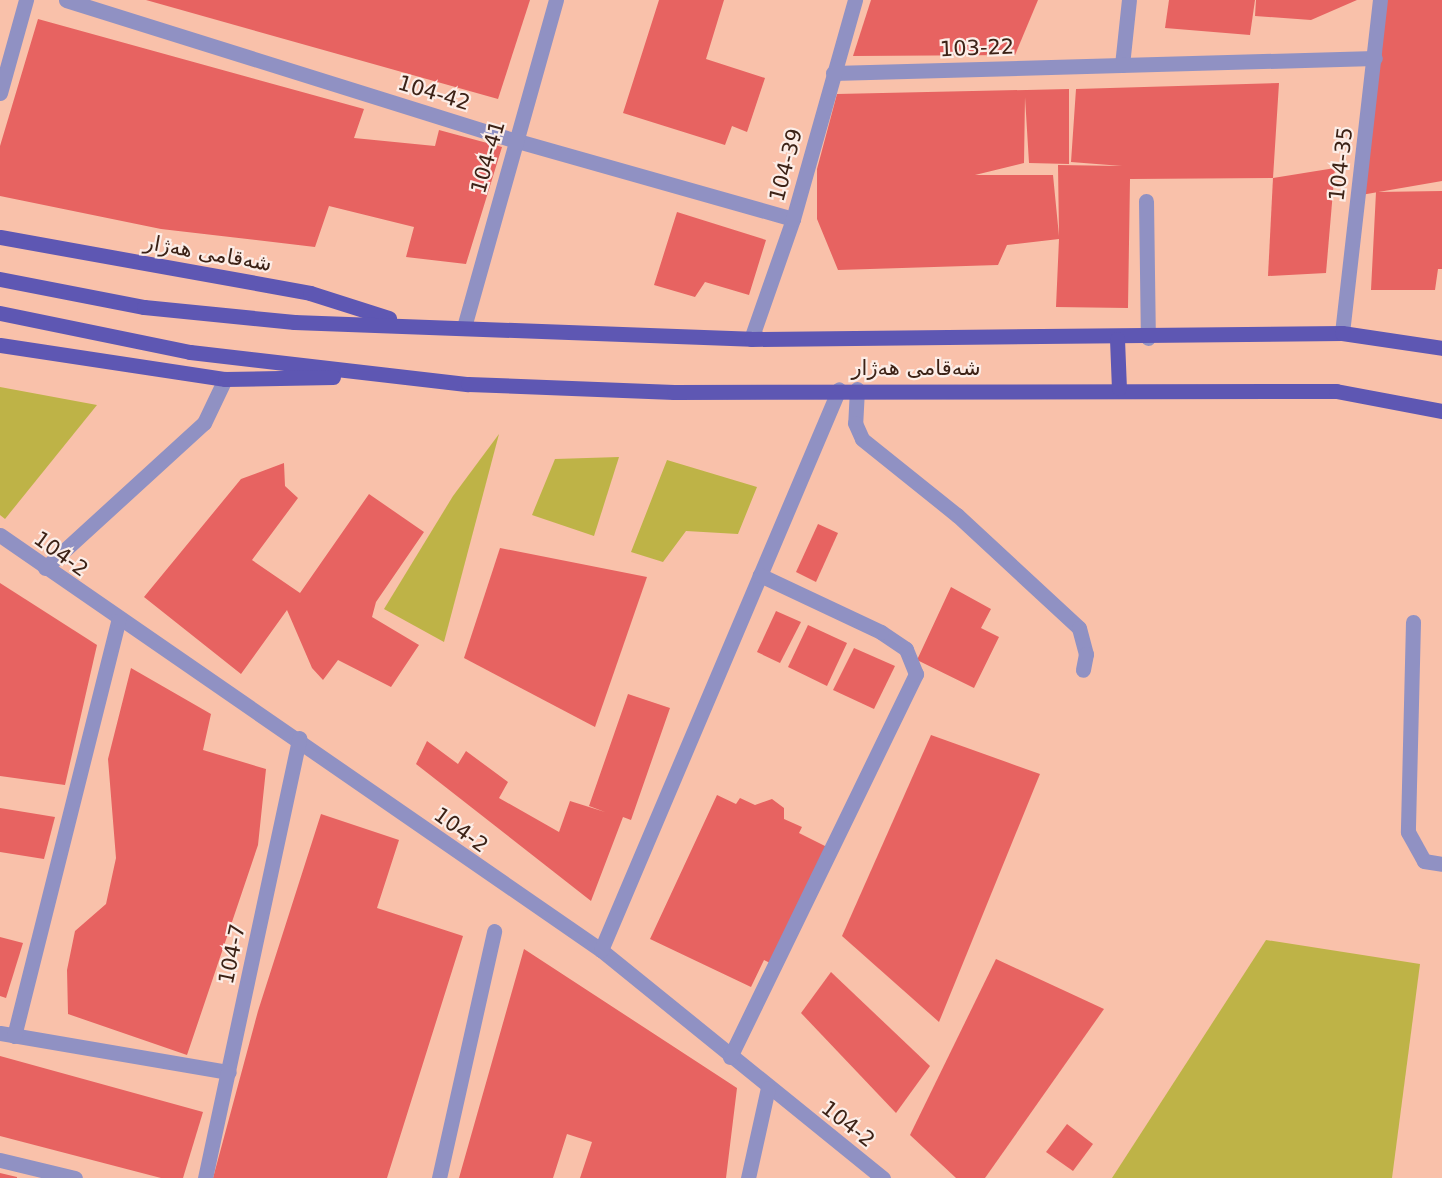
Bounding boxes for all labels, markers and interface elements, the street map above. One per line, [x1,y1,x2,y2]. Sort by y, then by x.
street label: 103-22 [939,34,1015,62]
street label: 104-42 [395,70,473,116]
street label: 104-41 [466,118,510,196]
street label: 104-39 [764,126,808,204]
street label: 104-35 [1324,126,1358,202]
street label: شەقامی هەژار [142,229,274,277]
street label: شەقامی هەژار [851,355,981,381]
street label: 104-2 [29,526,93,582]
street label: 104-2 [429,802,493,858]
street label: 104-7 [213,922,251,986]
street label: 104-2 [816,1095,880,1153]

